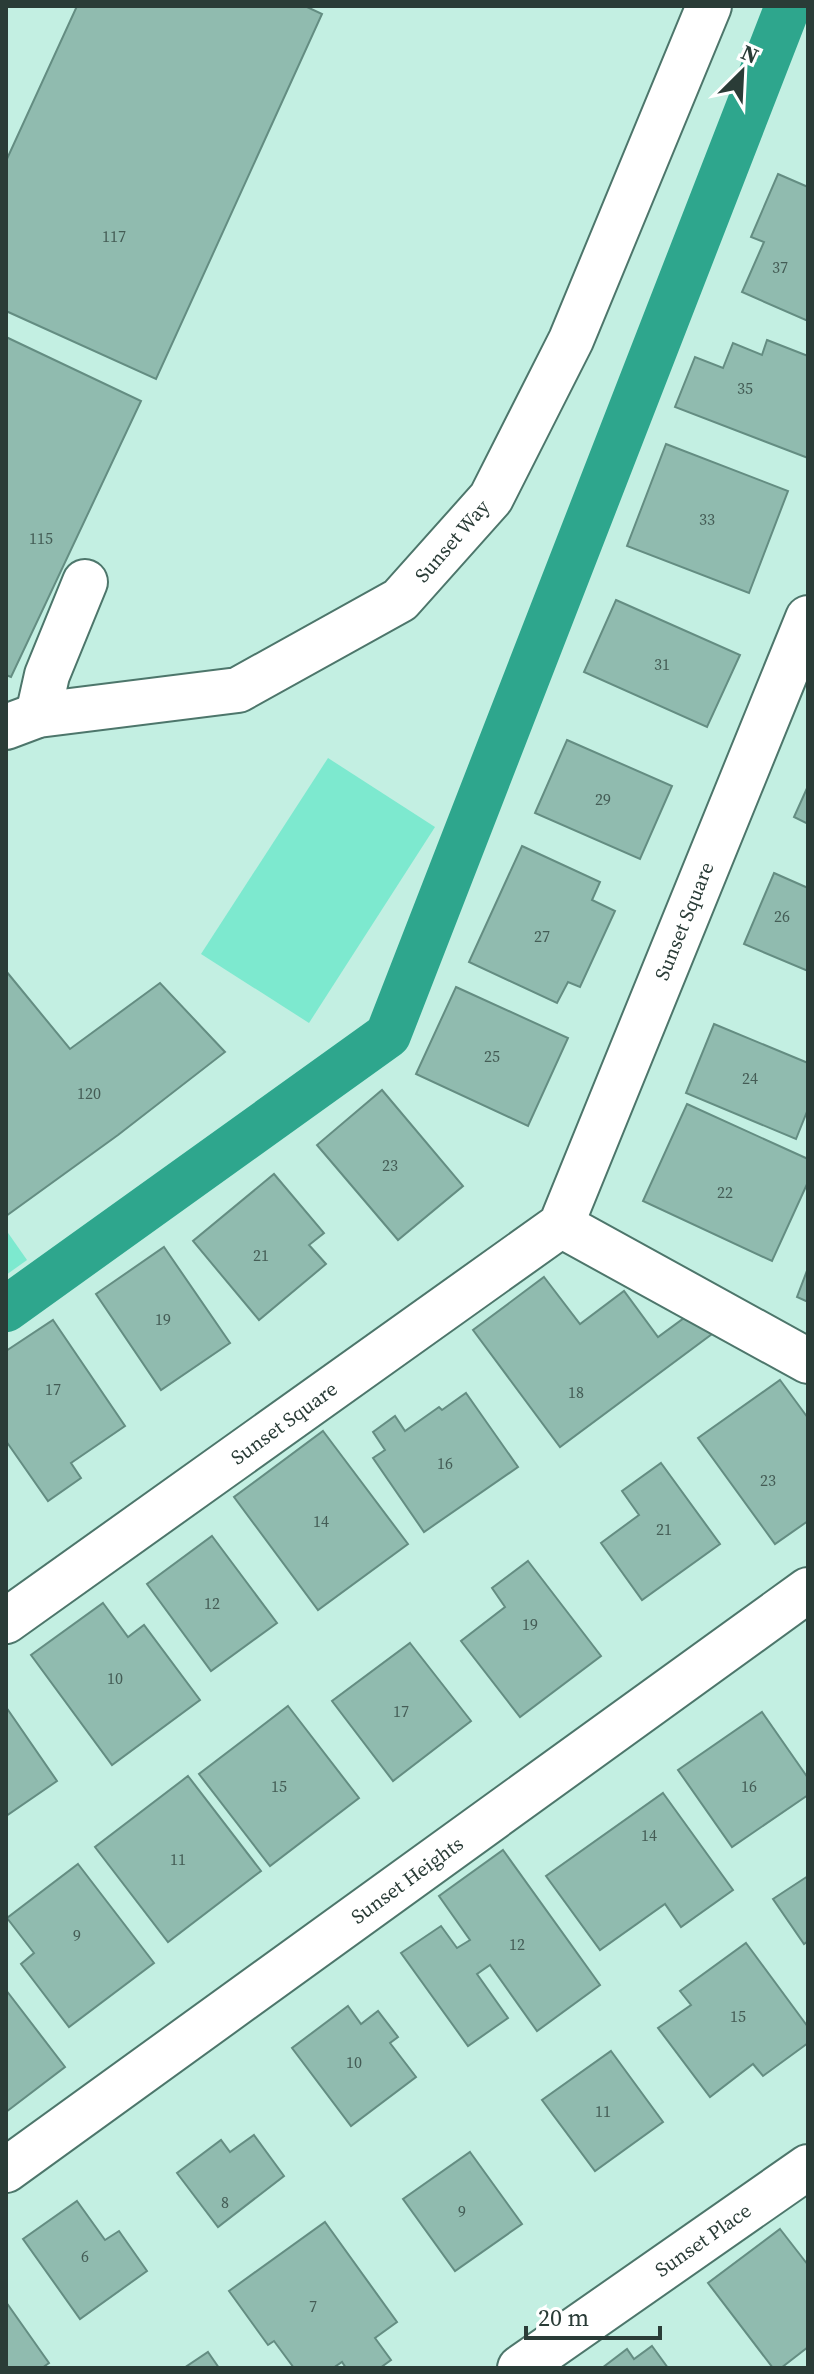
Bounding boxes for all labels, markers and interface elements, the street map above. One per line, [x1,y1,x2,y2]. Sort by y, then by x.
north arrow [702,32,782,112]
text: N [737,37,764,71]
house number: 117 [102,225,126,247]
house number: 37 [772,256,788,278]
house number: 35 [737,377,753,399]
street label: Sunset Way [408,493,496,588]
house number: 33 [699,508,715,530]
house number: 115 [29,527,53,549]
house number: 31 [654,653,670,675]
house number: 29 [595,788,611,810]
street label: Sunset Square [648,858,720,984]
house number: 26 [774,905,790,927]
house number: 27 [534,925,550,947]
house number: 25 [484,1045,500,1067]
house number: 24 [742,1067,758,1089]
house number: 120 [77,1082,101,1104]
house number: 23 [382,1154,398,1176]
house number: 22 [717,1181,733,1203]
house number: 21 [253,1244,269,1266]
house number: 19 [155,1308,171,1330]
street label: Sunset Square [225,1375,343,1471]
house number: 17 [45,1378,61,1400]
house number: 18 [568,1381,584,1403]
house number: 16 [437,1452,453,1474]
house number: 23 [760,1469,776,1491]
house number: 14 [313,1510,329,1532]
house number: 21 [656,1518,672,1540]
house number: 12 [204,1592,220,1614]
house number: 19 [522,1613,538,1635]
house number: 10 [107,1667,123,1689]
house number: 17 [393,1700,409,1722]
house number: 15 [271,1775,287,1797]
house number: 16 [741,1775,757,1797]
house number: 14 [641,1824,657,1846]
street label: Sunset Heights [345,1830,469,1930]
house number: 11 [170,1848,186,1870]
house number: 9 [73,1924,81,1946]
house number: 12 [509,1933,525,1955]
house number: 15 [730,2005,746,2027]
house number: 10 [346,2051,362,2073]
house number: 11 [595,2100,611,2122]
house number: 8 [221,2191,229,2213]
street label: Sunset Place [649,2197,757,2283]
house number: 9 [458,2200,466,2222]
house number: 6 [81,2245,89,2267]
scale bar [526,2290,660,2340]
house number: 7 [309,2295,317,2317]
text: 20 m [538,2301,589,2334]

